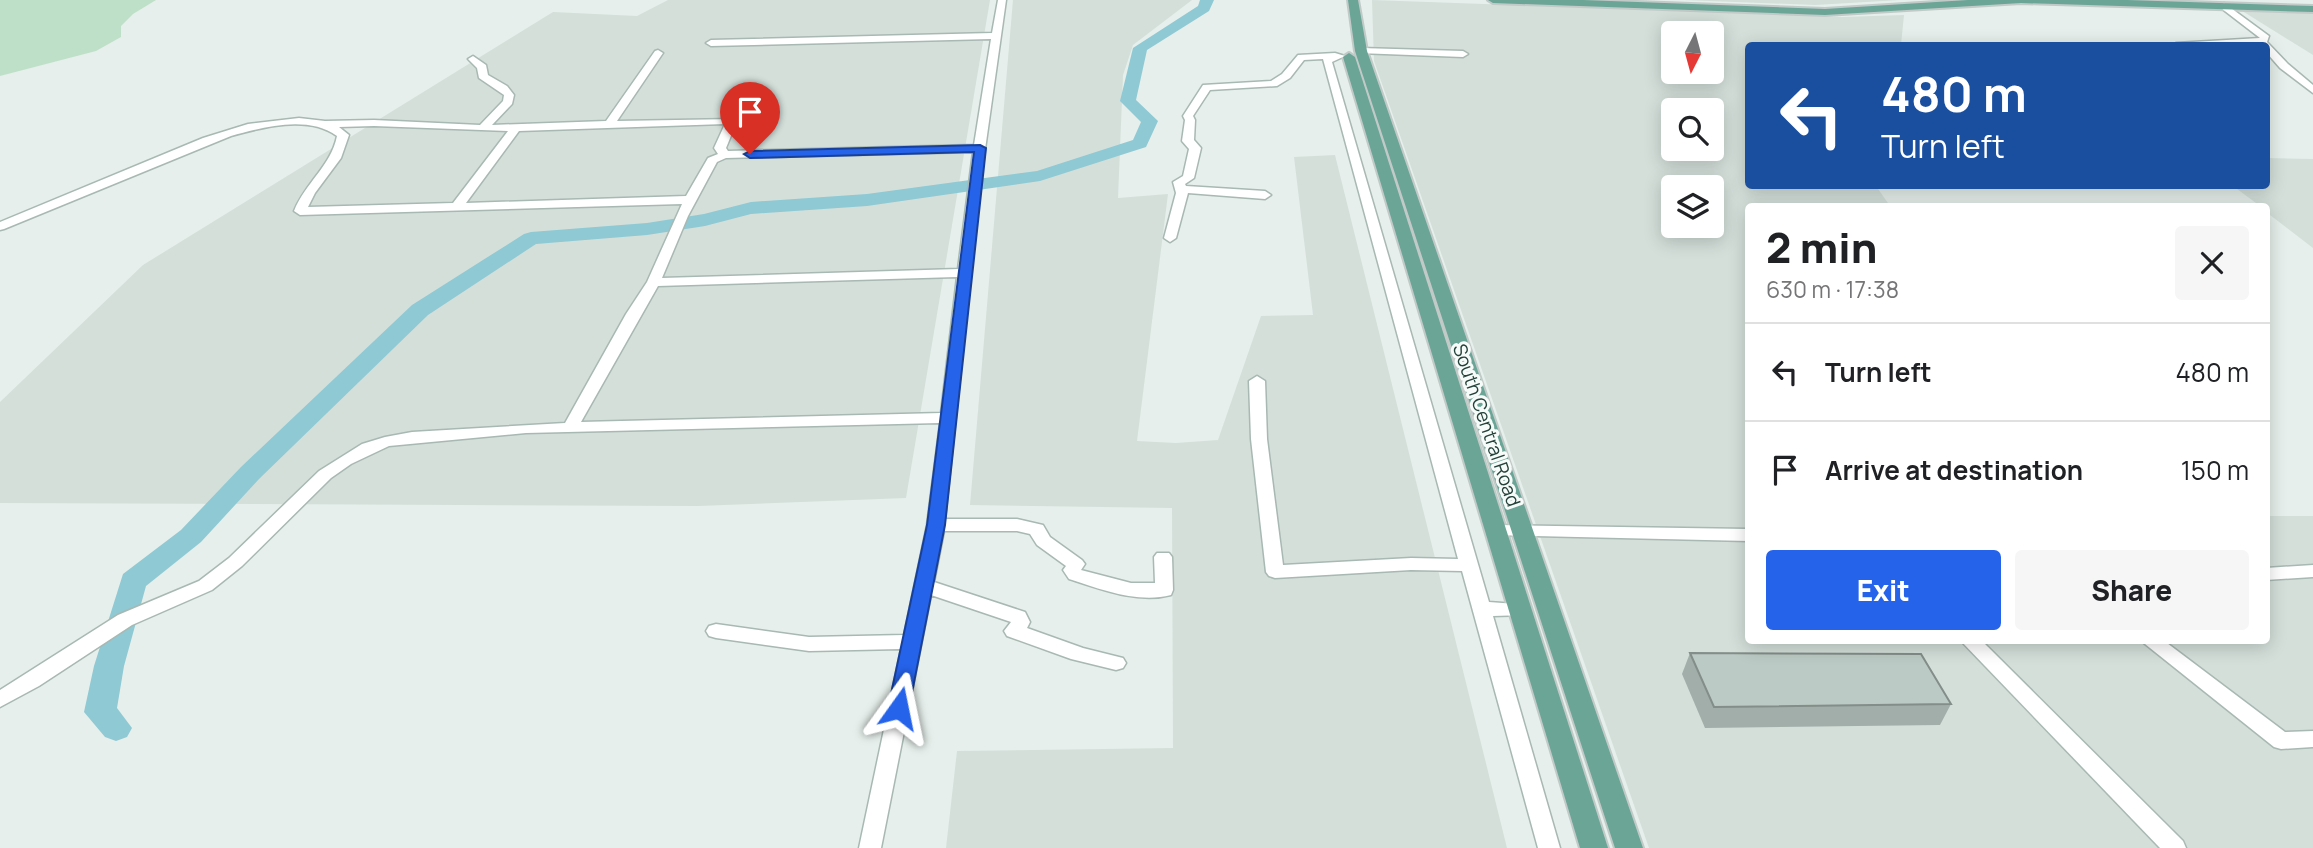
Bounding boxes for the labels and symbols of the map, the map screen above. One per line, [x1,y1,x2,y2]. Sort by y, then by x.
north arrow [1661,21,1724,84]
pin [720,82,780,154]
street label: South Central Road [1447,340,1527,510]
position arrow [862,671,936,745]

